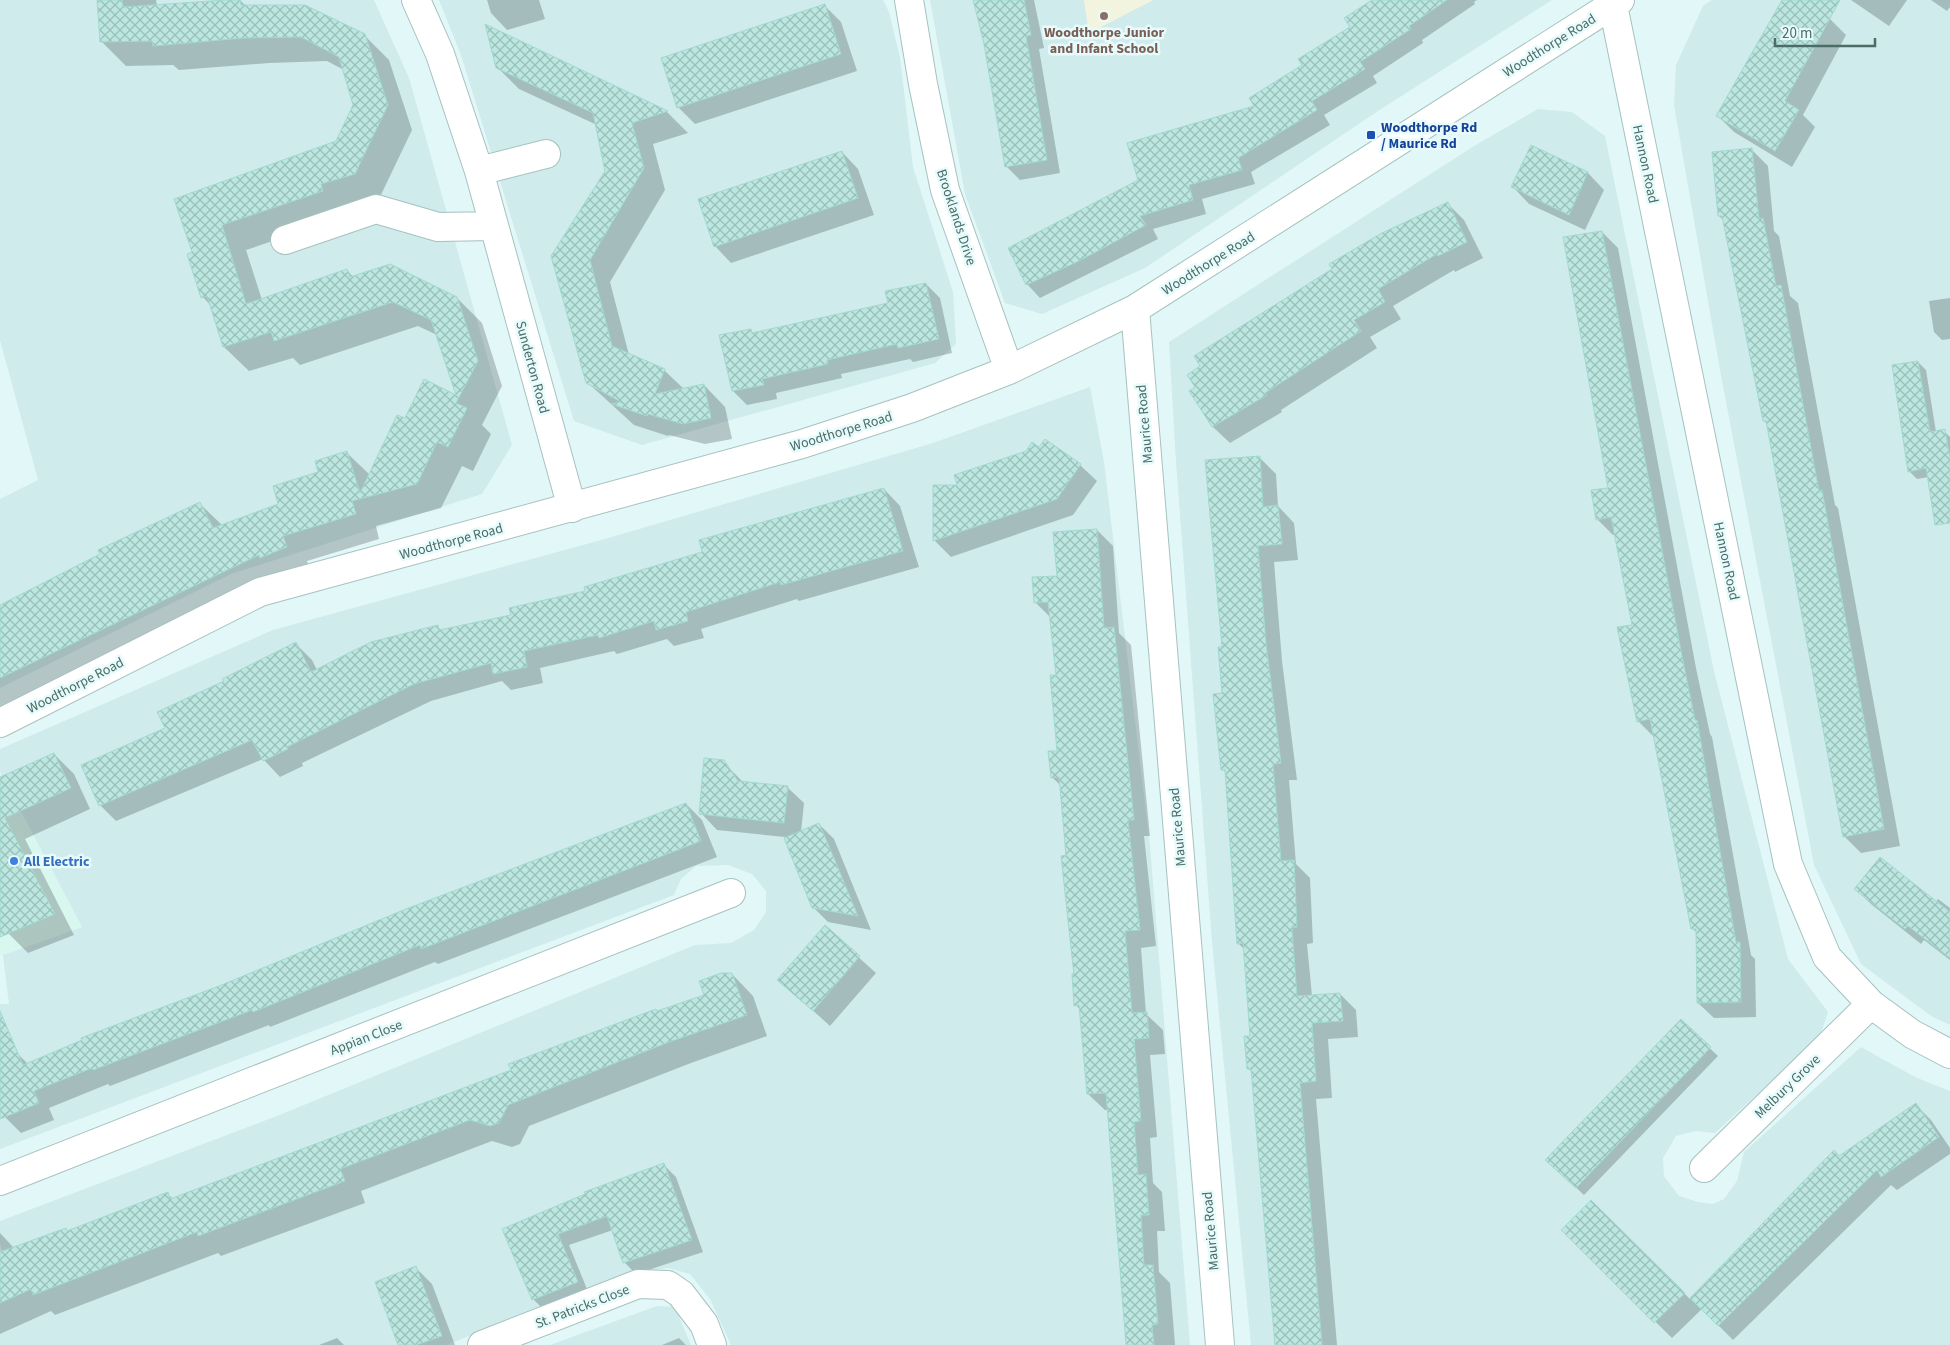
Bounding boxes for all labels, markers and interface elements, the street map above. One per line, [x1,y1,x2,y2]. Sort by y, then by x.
street label: Woodthorpe Road [1499,9,1600,82]
marker: Woodthorpe Junior and Infant School [1098,10,1110,22]
scale bar [1775,15,1875,47]
place label: Woodthorpe Junior and Infant School [1044,23,1164,59]
text: 20 m [1782,23,1812,44]
place label: Woodthorpe Rd / Maurice Rd [1381,118,1477,154]
street label: Hannon Road [1627,123,1663,205]
marker: Woodthorpe Rd / Maurice Rd [1365,129,1377,141]
street label: Brooklands Drive [931,167,981,268]
street label: Woodthorpe Road [1158,227,1259,300]
street label: Sunderton Road [510,319,554,416]
street label: Maurice Road [1132,384,1158,464]
street label: Woodthorpe Road [788,407,895,457]
street label: Woodthorpe Road [397,519,505,565]
street label: Hannon Road [1708,520,1744,602]
street label: Woodthorpe Road [24,653,127,719]
street label: Maurice Road [1165,787,1191,867]
place label: All Electric [23,852,90,872]
marker: All Electric [8,855,20,867]
street label: Appian Close [327,1015,405,1061]
street label: Melbury Grove [1750,1050,1825,1123]
street label: Maurice Road [1198,1191,1224,1271]
street label: St. Patricks Close [532,1280,632,1334]

